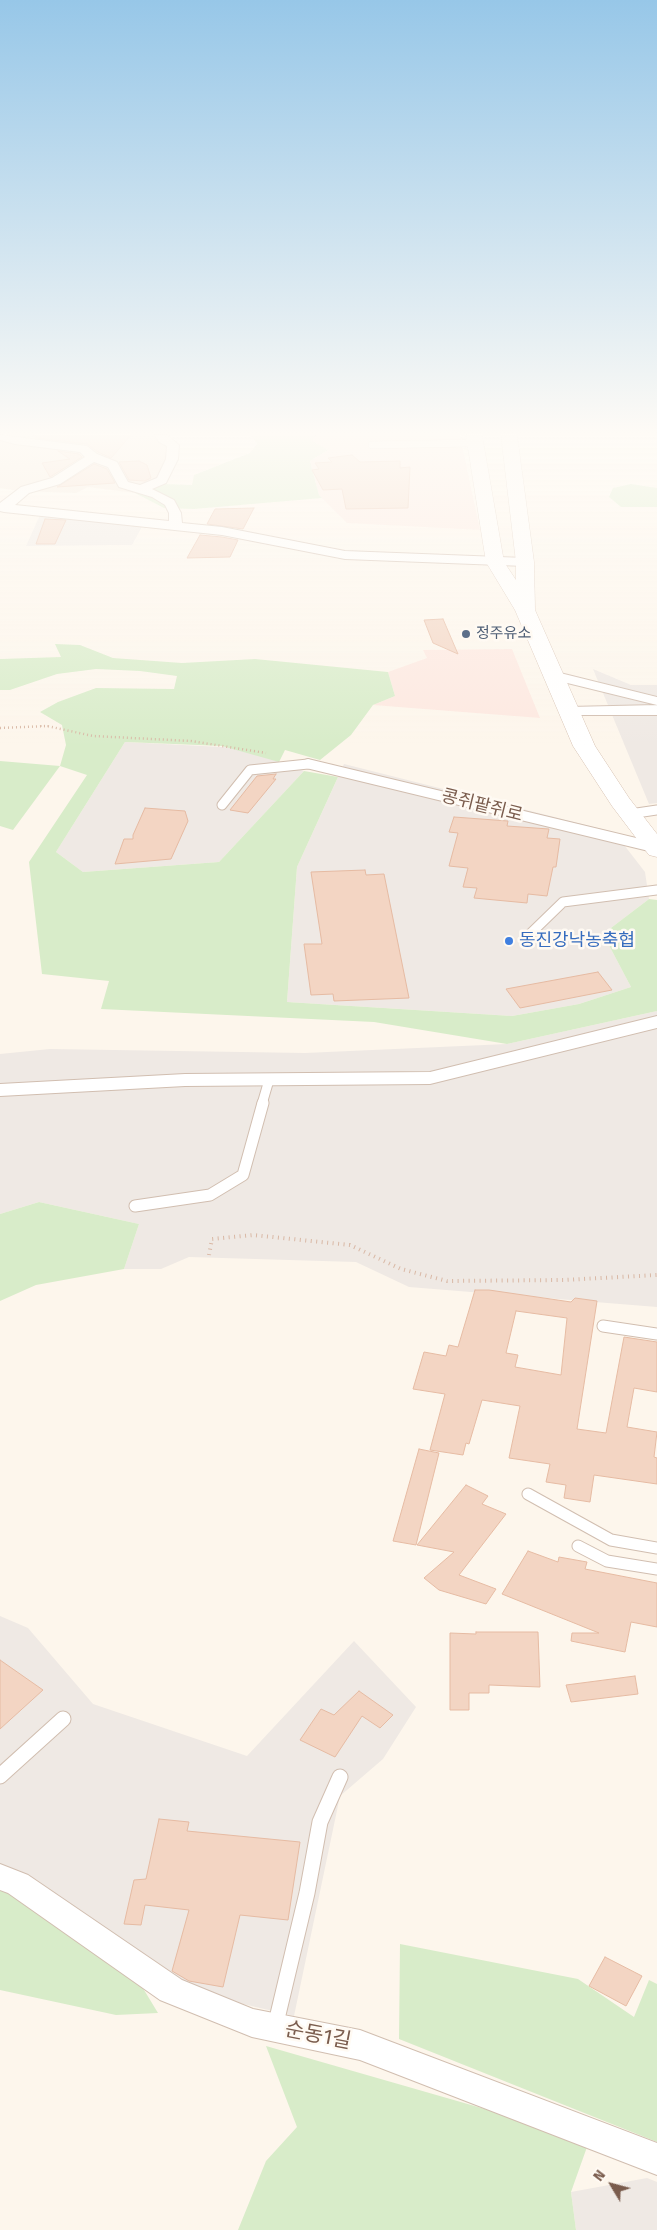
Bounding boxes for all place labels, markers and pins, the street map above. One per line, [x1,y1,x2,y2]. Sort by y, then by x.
place label: 정주유소 [476,625,531,643]
marker: 정주유소 [460,628,472,640]
place label: 동진강낙농축협 [519,930,635,952]
marker: 동진강낙농축협 [503,935,515,947]

